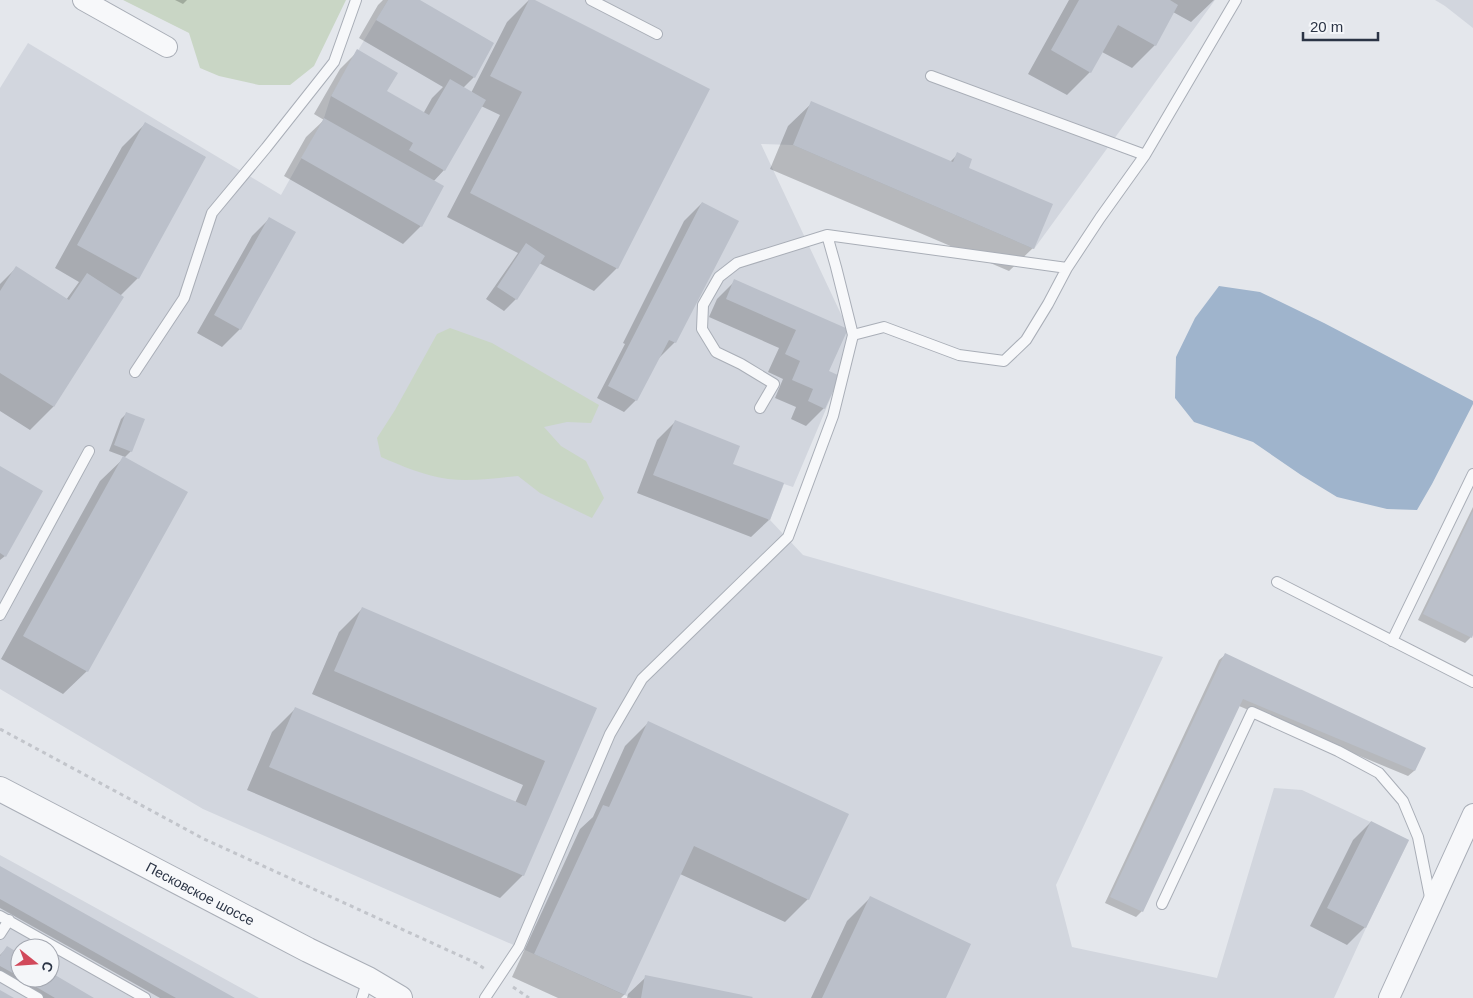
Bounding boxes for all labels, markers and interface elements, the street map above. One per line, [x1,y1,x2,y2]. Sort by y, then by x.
scale bar [1303,10,1378,42]
text: 20 m [1310,18,1343,35]
street label: Песковское шоссе [143,859,257,929]
north arrow [10,938,60,988]
text: С [38,960,57,974]

